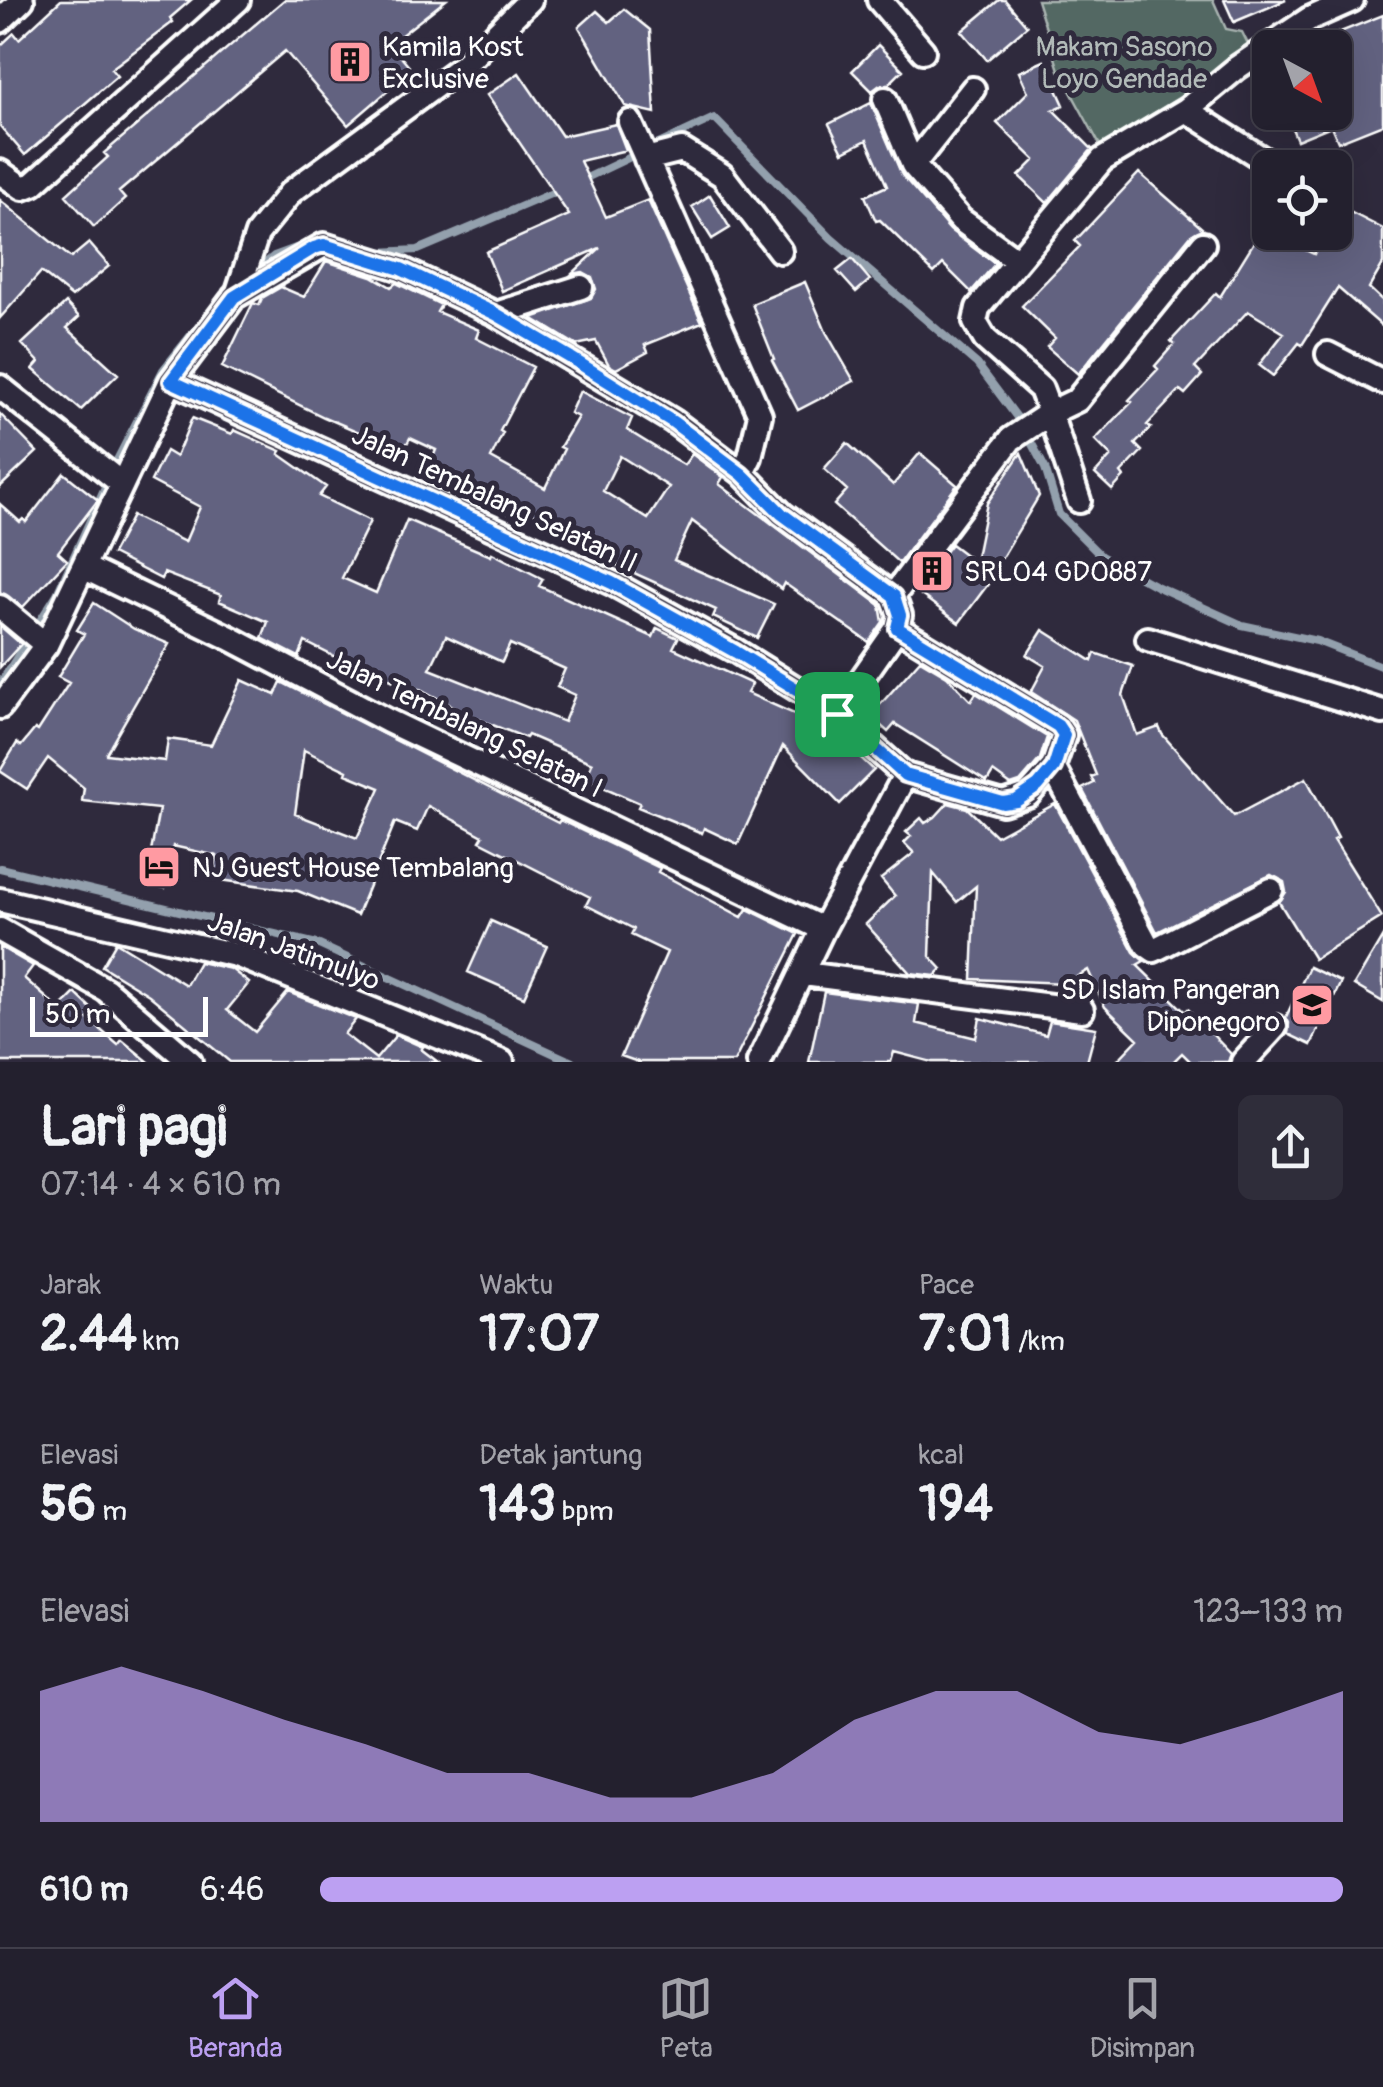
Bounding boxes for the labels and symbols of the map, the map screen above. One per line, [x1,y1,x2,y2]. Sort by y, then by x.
place label: Kamila Kost Exclusive [382,30,524,97]
park label: Makam Sasono Loyo Gendade [1036,30,1212,97]
north arrow [1252,30,1352,130]
building icon: Kamila Kost Exclusive [327,39,373,85]
street label: Jalan Tembalang Selatan II [346,418,643,581]
building icon: SRL04 GD0887 [909,548,955,594]
place label: SRL04 GD0887 [964,555,1152,590]
street label: Jalan Tembalang Selatan I [320,642,608,807]
pin [795,672,880,757]
hotel icon: NJ Guest House Tembalang [136,844,182,890]
place label: NJ Guest House Tembalang [192,851,514,886]
street label: Jalan Jatimulyo [202,904,385,999]
place label: SD Islam Pangeran Diponegoro [1061,973,1280,1040]
school or university icon: SD Islam Pangeran Diponegoro [1289,982,1335,1028]
scale bar [30,992,208,1036]

